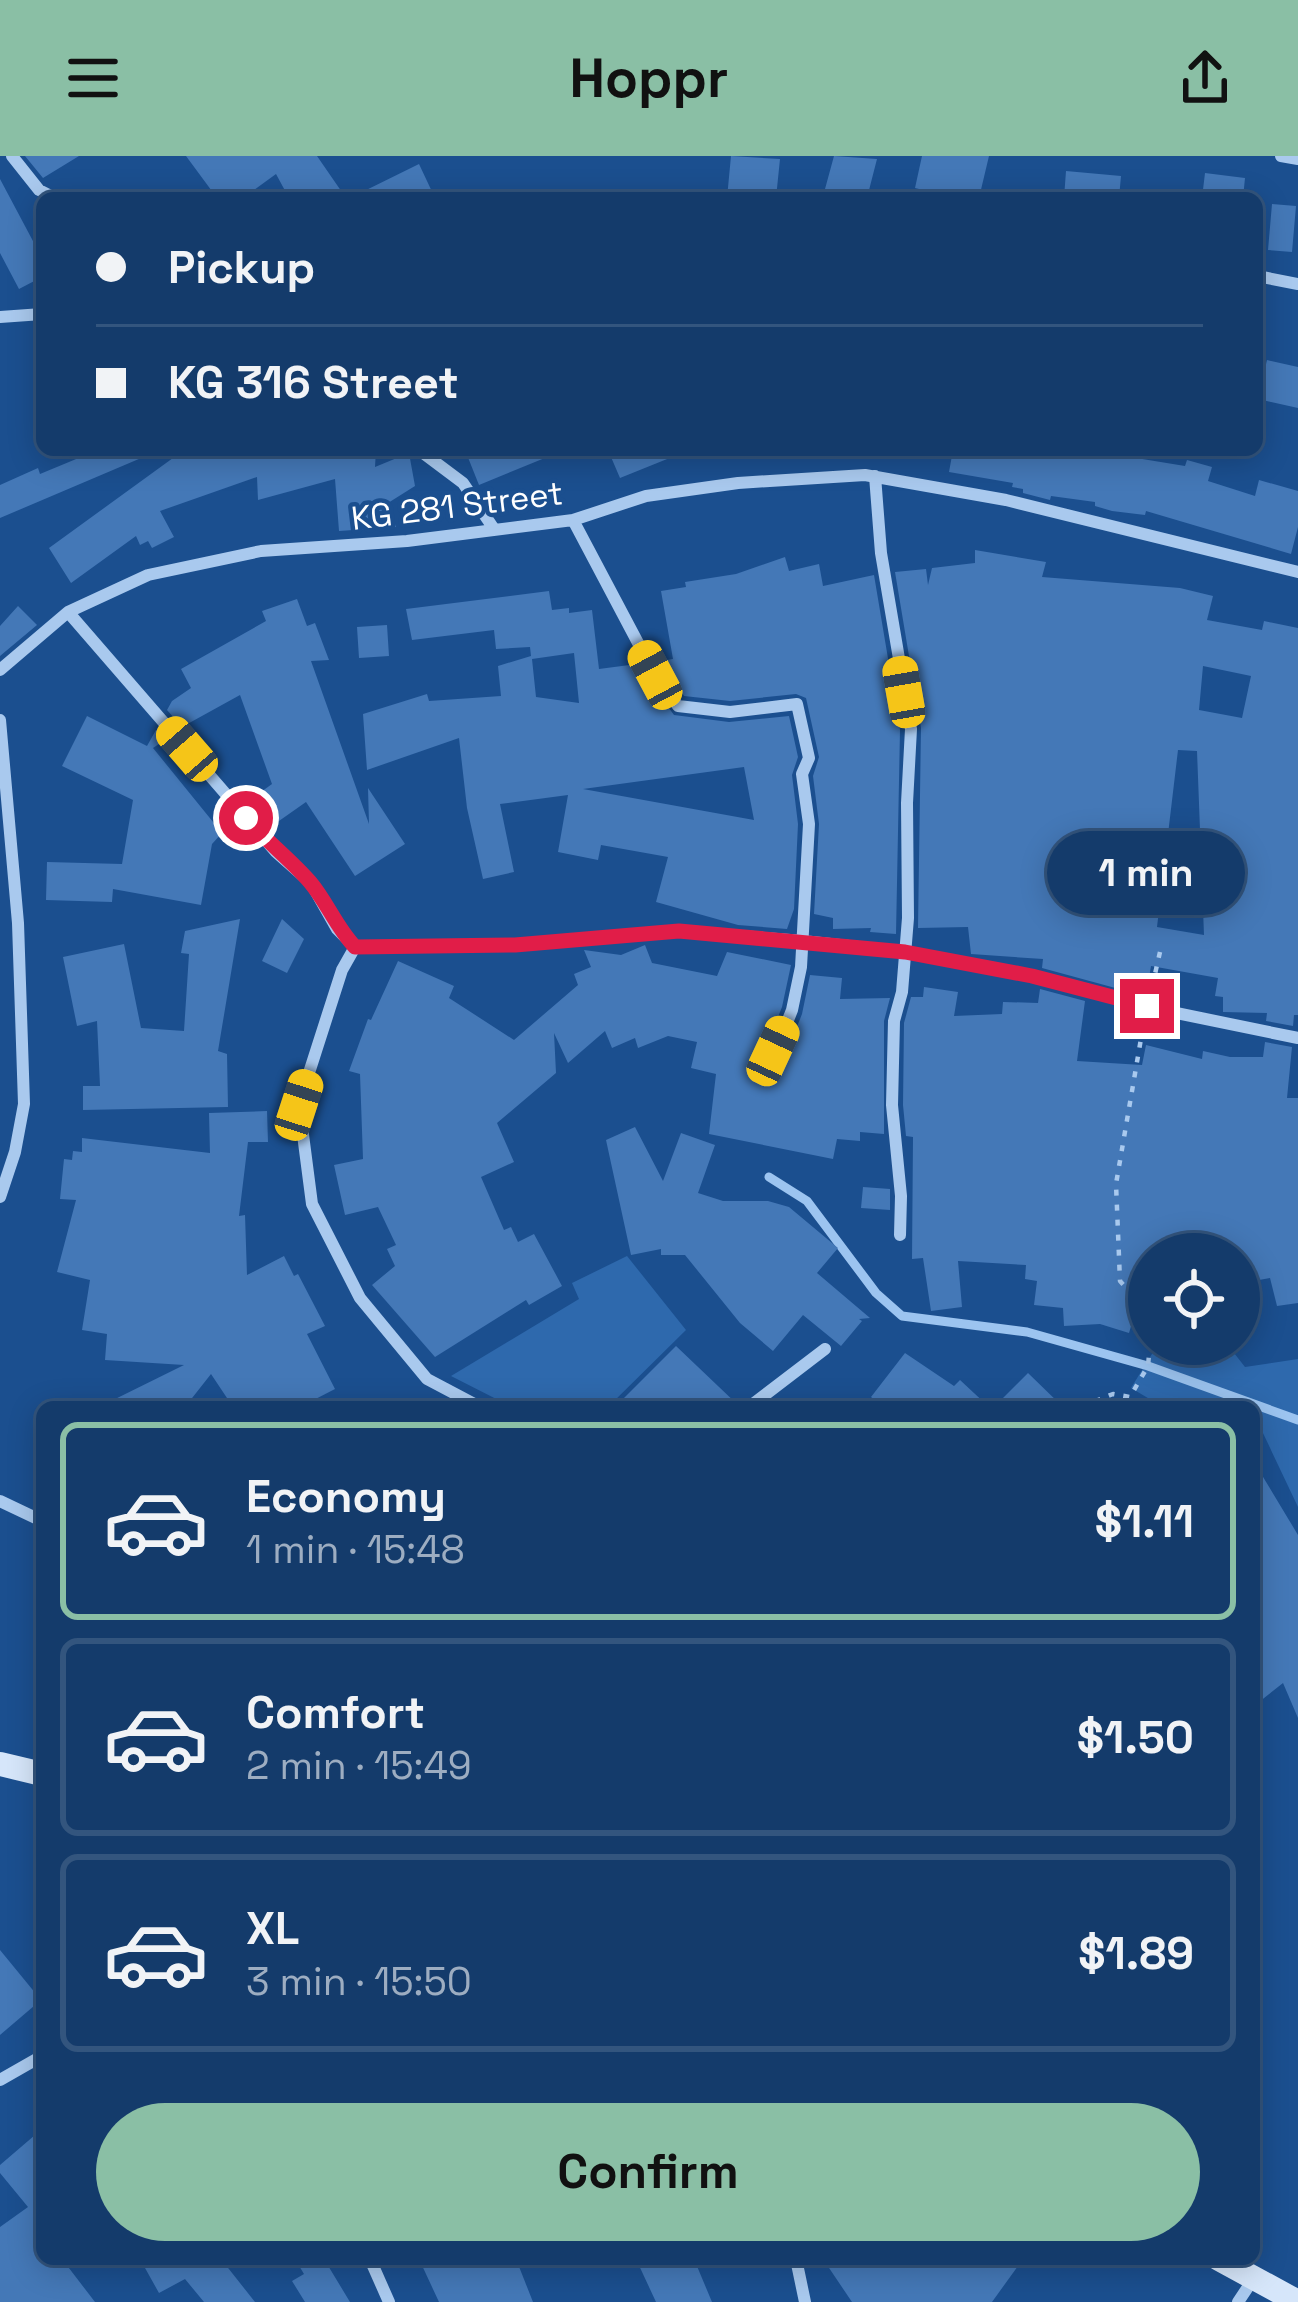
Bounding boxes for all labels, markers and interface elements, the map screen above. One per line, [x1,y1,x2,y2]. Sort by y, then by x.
text: Hoppr [570,44,728,113]
icon: menu [60,45,126,111]
icon: share [1172,45,1238,111]
text: Pickup [168,239,315,296]
text: KG 316 Street [168,354,459,411]
street label: KG 281 Street [349,472,565,540]
car [622,635,688,715]
car [880,653,928,731]
car [150,710,224,788]
route start [219,791,273,845]
callout: 1 min [1048,832,1246,916]
text: 1 min [1098,848,1194,897]
route end [1120,979,1174,1033]
car [741,1011,805,1091]
car [271,1065,327,1145]
map controls [1128,1233,1260,1365]
button: locate [1128,1233,1260,1365]
icon: car [102,1467,210,1575]
text: Economy [246,1468,446,1525]
text: $1.11 [1095,1493,1194,1550]
text: 1 min · 15:48 [246,1525,465,1574]
icon: car [102,1683,210,1791]
text: Comfort [246,1684,425,1741]
text: $1.50 [1077,1709,1194,1766]
text: 2 min · 15:49 [246,1741,472,1790]
icon: car [102,1899,210,2007]
text: XL [246,1900,299,1957]
text: $1.89 [1078,1925,1194,1982]
text: 3 min · 15:50 [246,1957,472,2006]
button: Confirm [96,2103,1200,2241]

